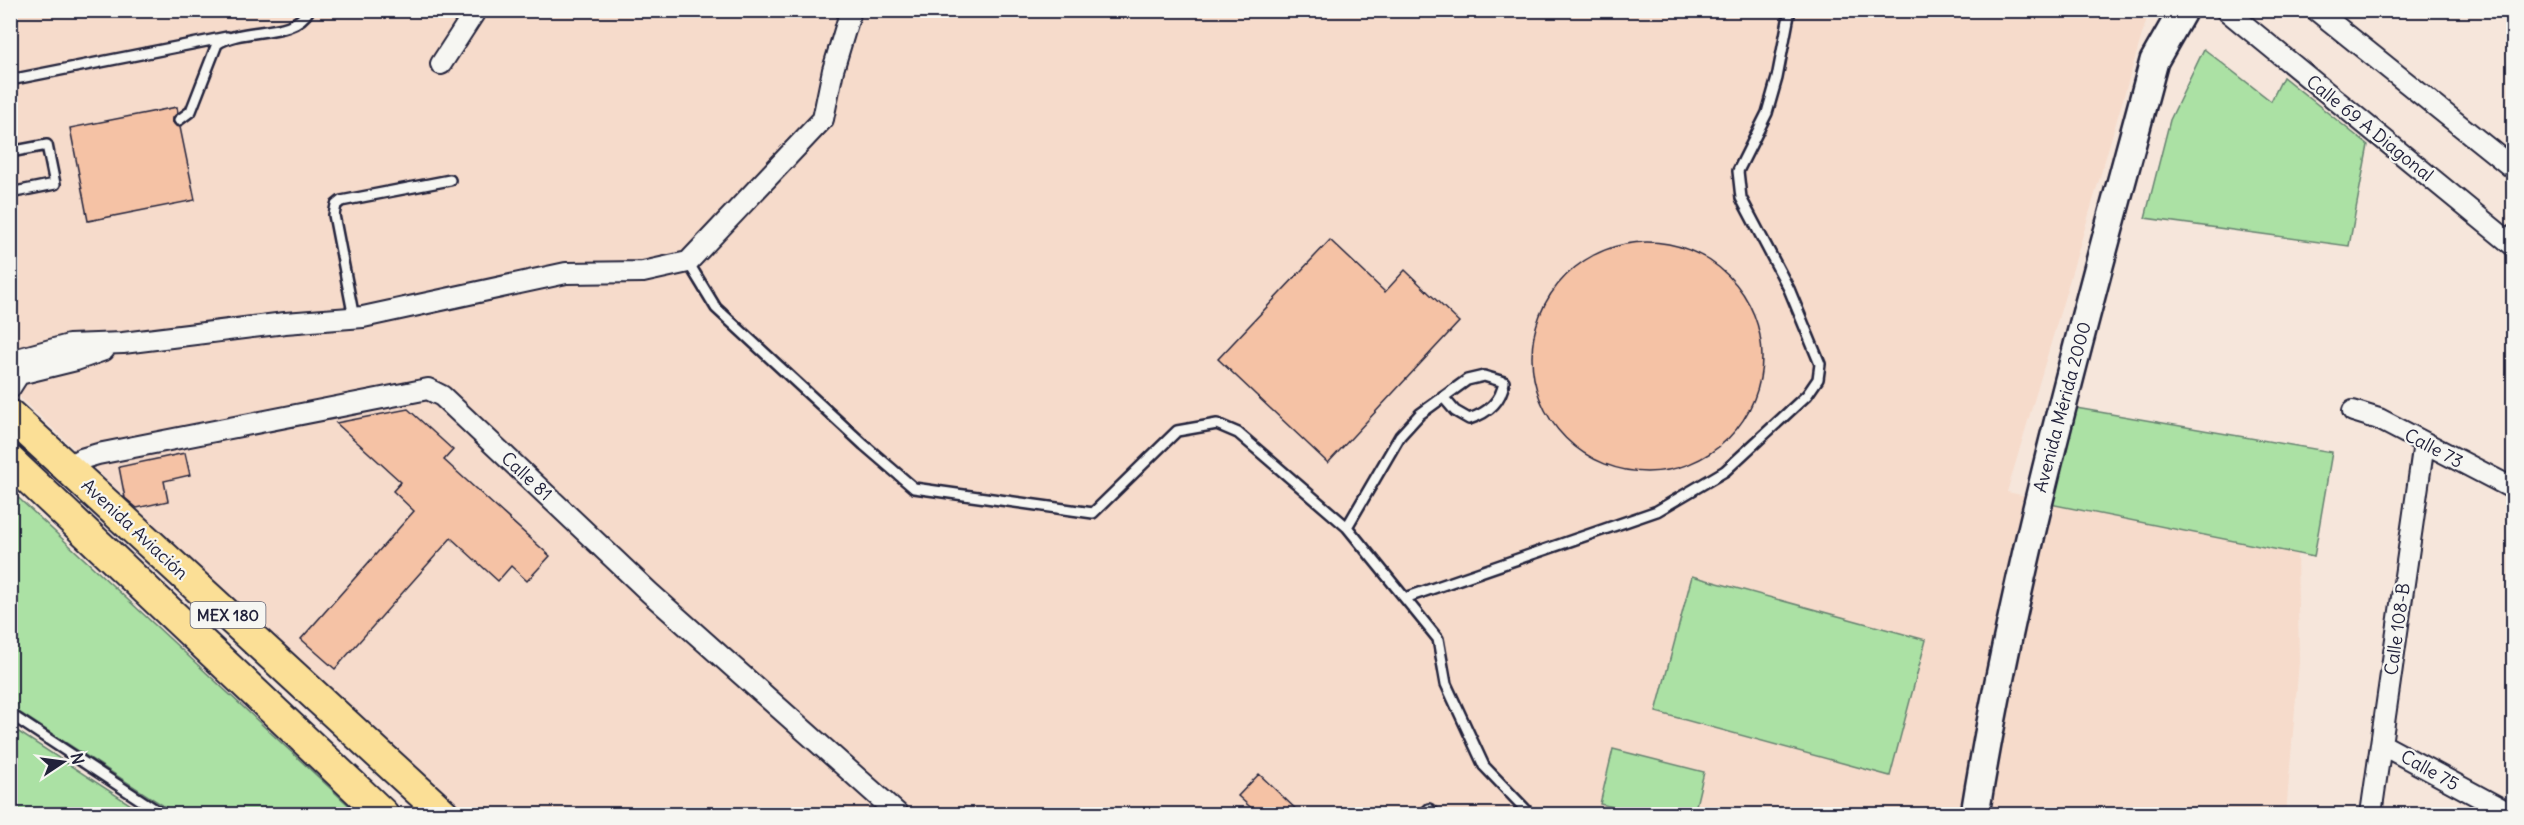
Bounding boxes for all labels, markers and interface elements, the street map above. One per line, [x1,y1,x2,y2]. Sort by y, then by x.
street label: Calle 69 A Diagonal [2302,70,2438,186]
street label: Avenida Mérida 2000 [2028,319,2096,495]
street label: Calle 73 [2401,423,2467,473]
street label: Calle 81 [497,447,557,505]
street label: Avenida Aviación [77,474,193,584]
street label: Calle 108-B [2379,581,2415,677]
road number: MEX 180 [190,602,266,628]
north arrow [33,732,93,792]
street label: Calle 75 [2397,745,2463,795]
text: N [67,751,89,766]

